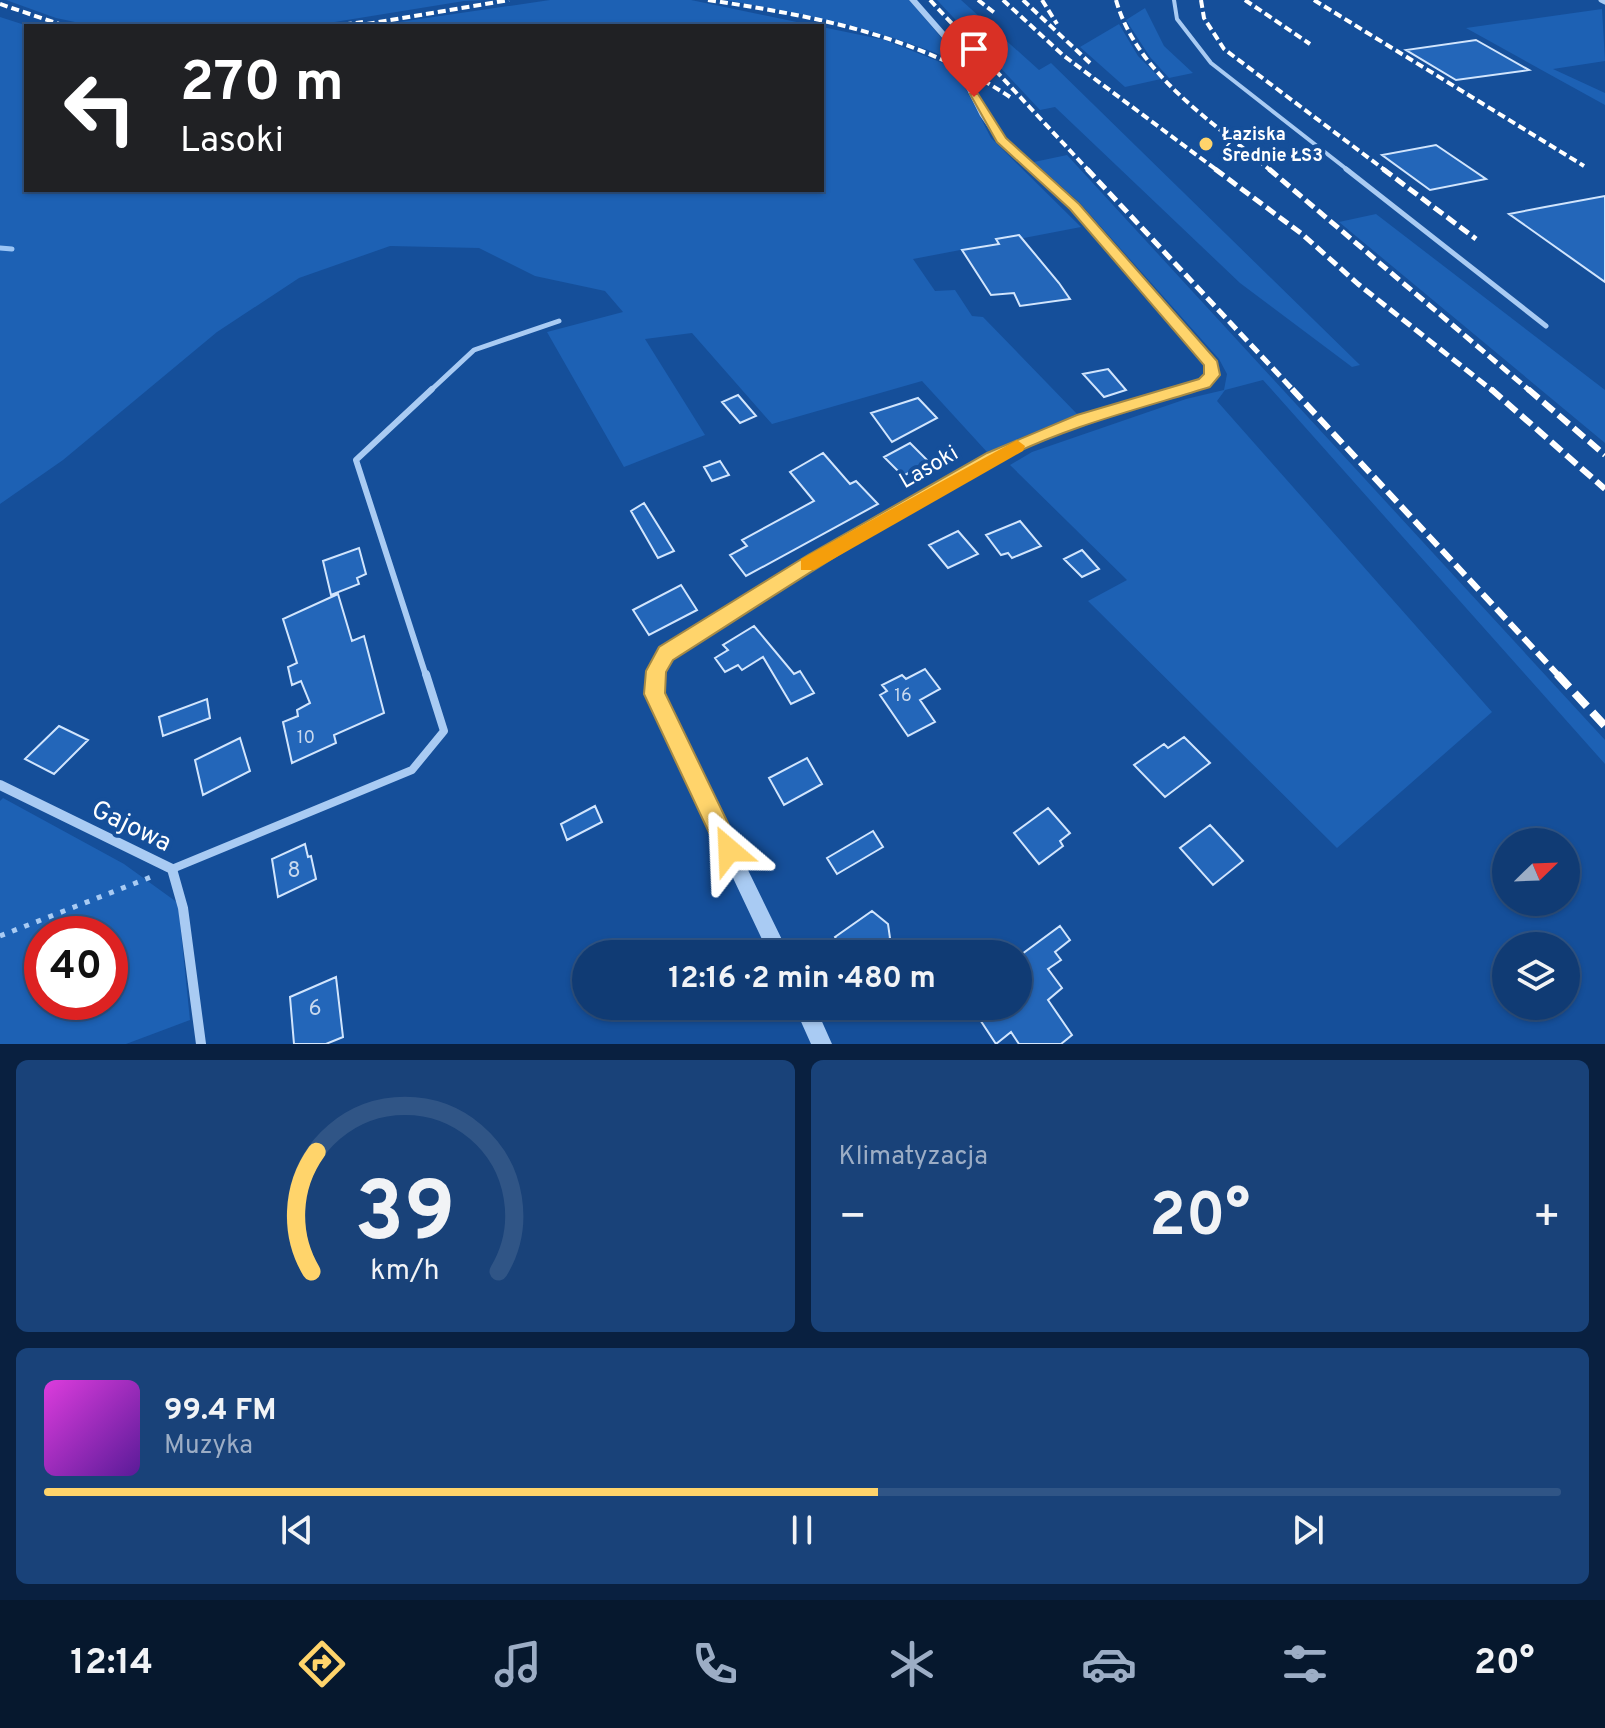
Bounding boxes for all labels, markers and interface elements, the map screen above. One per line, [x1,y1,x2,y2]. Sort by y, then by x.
pin [940,15,1008,97]
icon: arrive [952,27,996,71]
text: 270 m [180,50,344,120]
icon: left [48,56,152,160]
text: Lasoki [180,119,284,165]
place label: Łaziska Średnie ŁS3 [1222,124,1323,168]
marker: Łaziska Średnie ŁS3 [1197,135,1215,153]
street label: Lasoki [895,441,964,496]
house number: 16 [894,685,912,708]
house number: 10 [297,727,315,750]
street label: Gajowa [85,794,176,861]
position arrow [687,808,771,892]
north arrow [1492,828,1580,916]
map controls [1492,828,1580,1020]
house number: 8 [287,858,301,885]
speed limit sign: 40 [24,916,128,1020]
button: layers [1492,932,1580,1020]
text: 12:16 · 2 min · 480 m [668,961,936,998]
house number: 6 [308,996,322,1023]
text: Klimatyzacja [839,1141,988,1174]
text: 39 [355,1165,456,1270]
text: 20° [1149,1181,1250,1257]
text: − [839,1191,867,1247]
text: + [1533,1191,1561,1247]
text: km/h [371,1254,440,1290]
text: 99.4 FM [164,1393,276,1430]
text: Muzyka [164,1430,253,1463]
icon: previous [275,1508,319,1552]
icon: pause [780,1508,824,1552]
icon: next [1286,1508,1330,1552]
icon: directions [294,1636,350,1692]
icon: music [490,1636,546,1692]
icon: phone [687,1636,743,1692]
icon: climate [884,1636,940,1692]
icon: car [1081,1636,1137,1692]
icon: filters [1277,1636,1333,1692]
text: 12:14 [70,1641,153,1687]
text: 20° [1474,1641,1535,1687]

